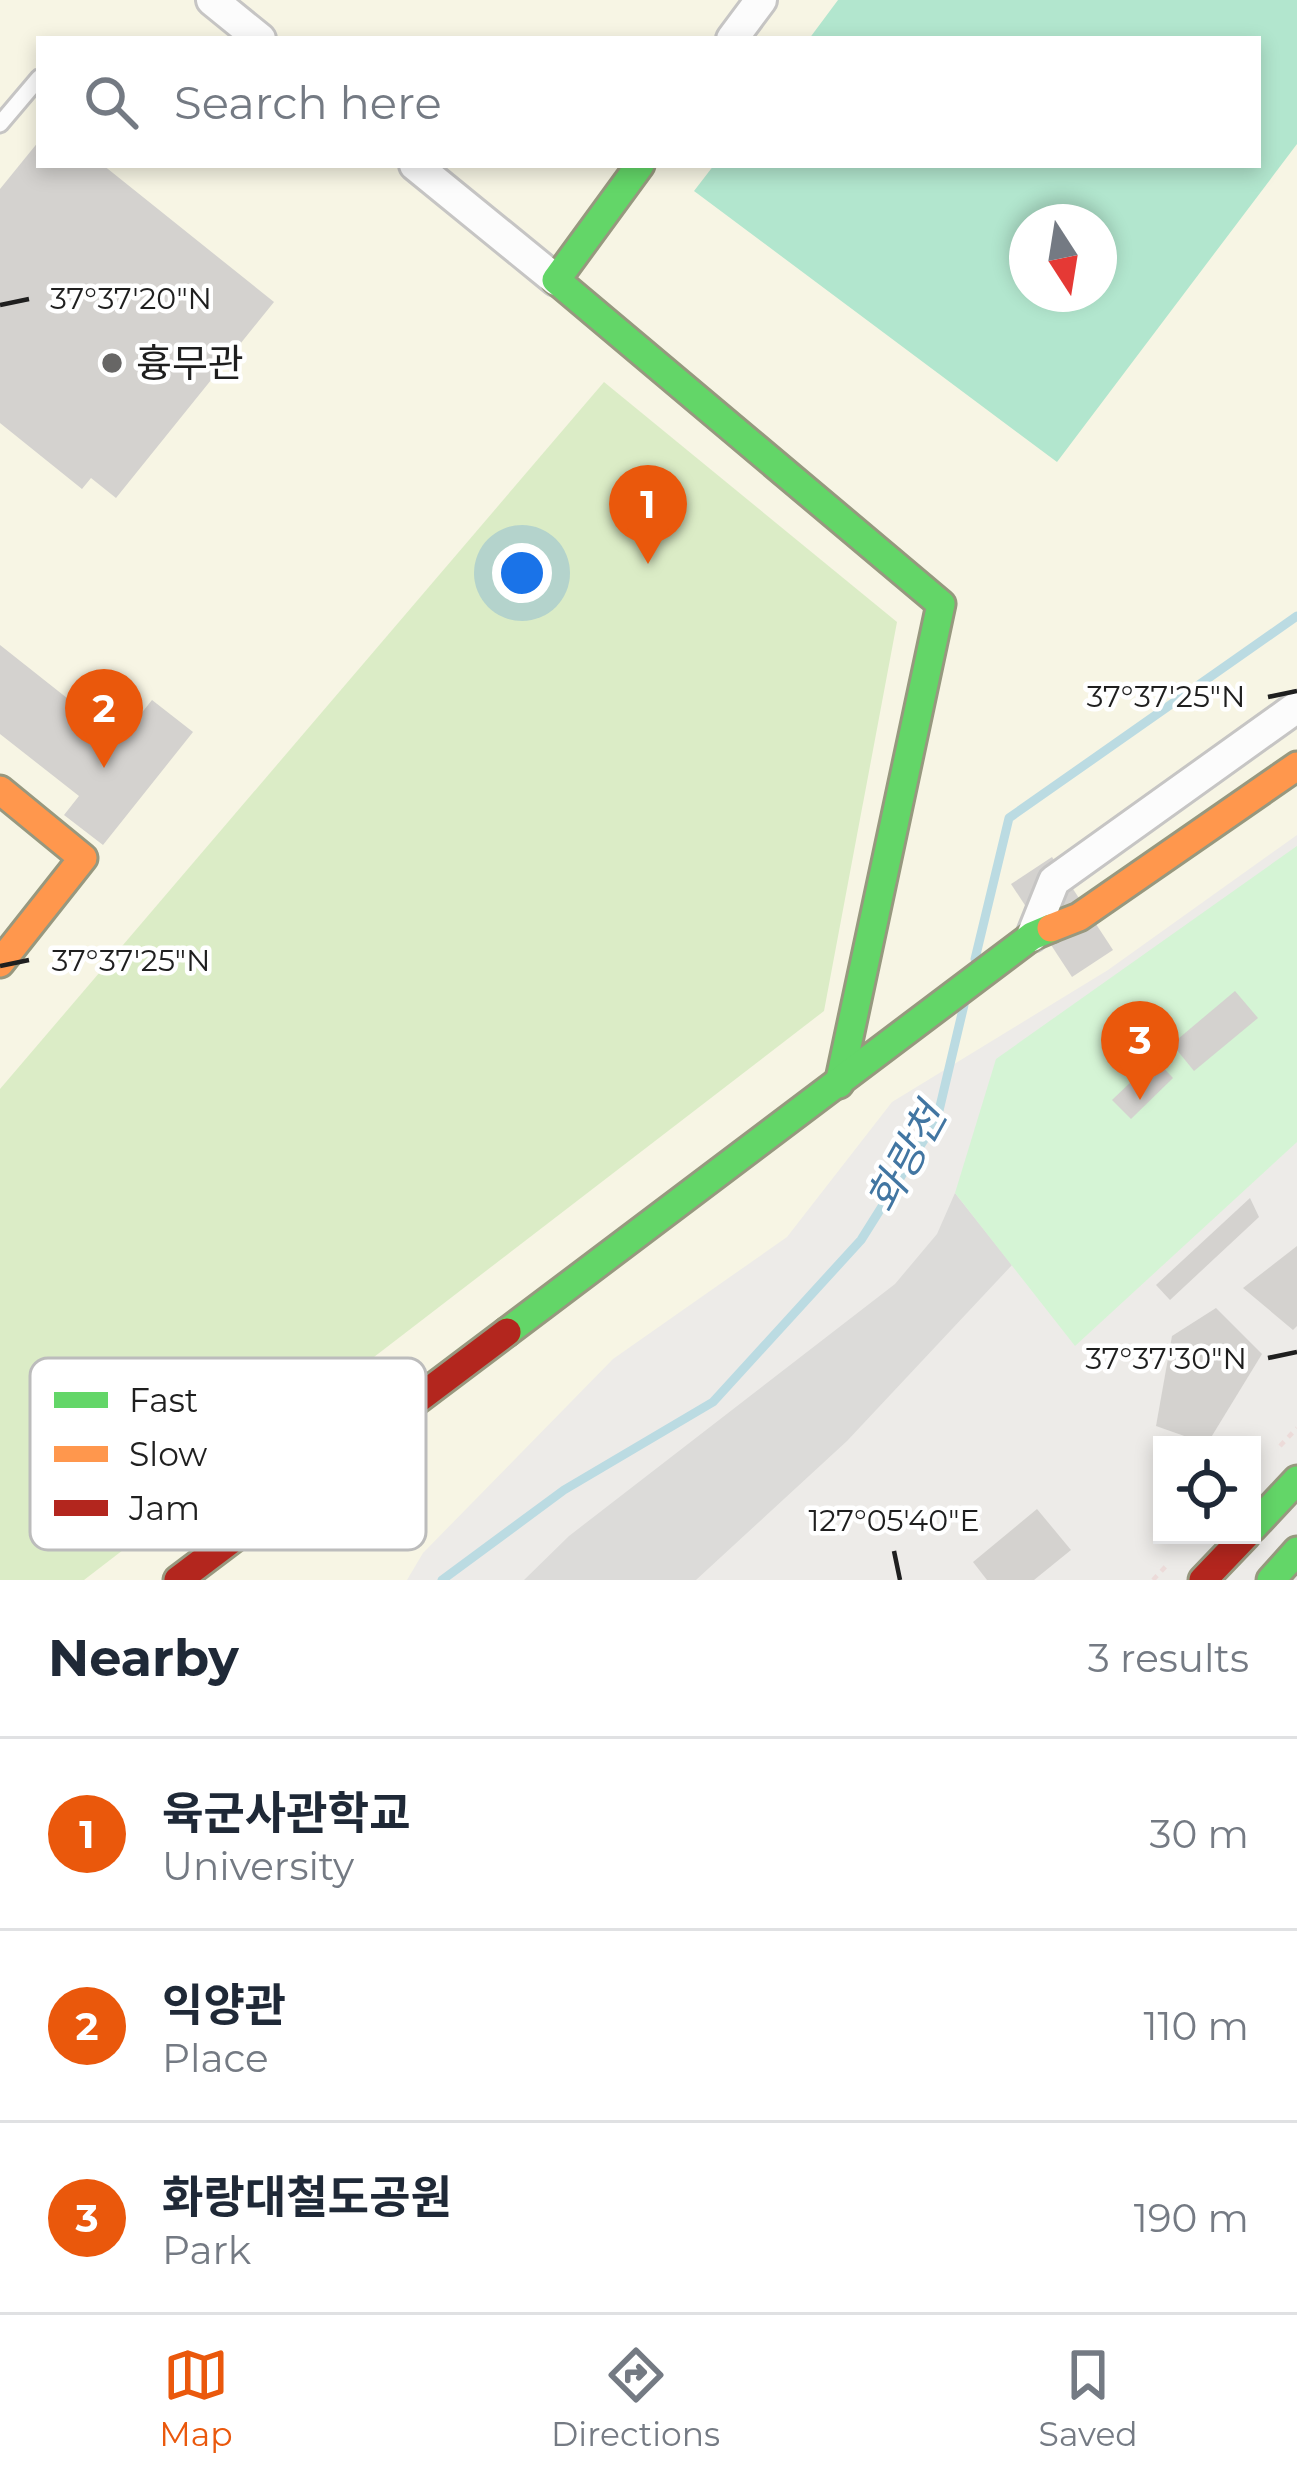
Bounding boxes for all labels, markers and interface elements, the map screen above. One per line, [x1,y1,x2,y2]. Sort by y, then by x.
search box [36,36,1261,168]
icon: search [78,69,144,135]
text: Search here [174,75,442,130]
north arrow [1009,204,1117,312]
text: 37°37'20"N [50,280,212,317]
place label: 흉무관 [136,339,244,387]
marker: 흉무관 [99,350,125,376]
pin: 1 [609,465,687,564]
your location [492,543,552,603]
pin: 2 [65,669,143,768]
text: 37°37'25"N [1087,678,1245,715]
text: 37°37'25"N [52,942,210,979]
pin: 3 [1101,1001,1179,1100]
water label: 화랑천 [855,1091,959,1221]
text: 37°37'30"N [1085,1340,1247,1377]
legend [30,1358,426,1550]
text: Fast [129,1380,198,1420]
text: Slow [129,1434,207,1474]
map controls [1153,1436,1261,1544]
button: locate [1153,1436,1261,1544]
text: Jam [128,1488,200,1528]
text: 127°05'40"E [808,1502,980,1539]
text: Nearby [48,1627,239,1689]
text: 3 results [1088,1634,1249,1682]
text: 육군사관학교 [162,1785,410,1840]
text: 1 [79,1810,95,1858]
text: 30 m [1150,1810,1249,1858]
text: University [162,1842,354,1890]
text: 익양관 [162,1977,286,2032]
text: 2 [75,2002,99,2050]
text: 110 m [1143,2002,1249,2050]
text: Place [162,2034,269,2082]
text: 화랑대철도공원 [162,2169,452,2224]
text: 3 [75,2194,99,2242]
text: 190 m [1134,2194,1249,2242]
text: Park [162,2226,251,2274]
tab: Map [159,2342,233,2454]
tab: Directions [551,2342,720,2454]
tab: Saved [1039,2342,1138,2454]

